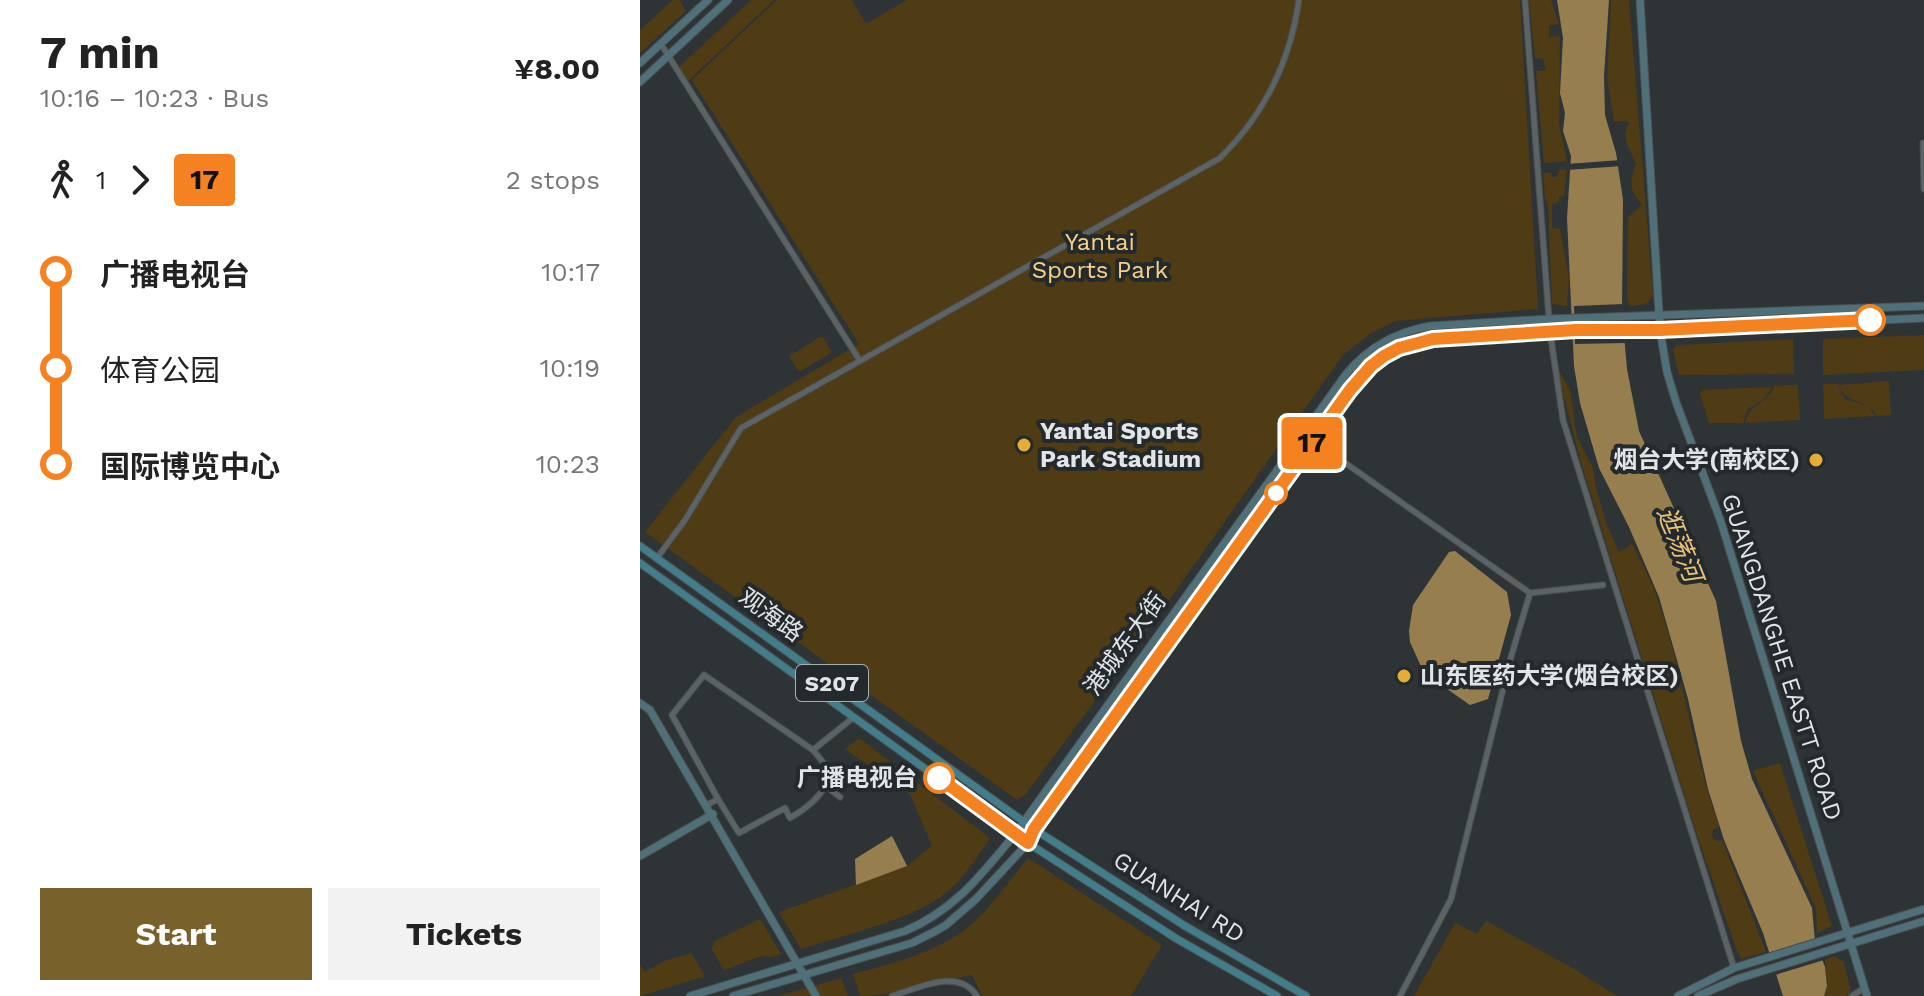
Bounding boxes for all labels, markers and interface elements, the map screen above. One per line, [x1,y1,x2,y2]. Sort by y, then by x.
text: 7 min [40,27,160,79]
text: ¥8.00 [514,51,600,86]
text: 10:16 – 10:23 · Bus [40,83,269,113]
icon: walk [40,158,84,202]
icon: forward [118,158,162,202]
text: 17 [190,163,219,196]
text: 1 [96,165,106,195]
text: 2 stops [506,165,600,195]
park label: Yantai Sports Park [1032,228,1169,284]
text: 广播电视台 [100,257,250,292]
text: 10:17 [541,257,600,287]
unlabelled marker [1855,305,1885,335]
text: 体育公园 [100,353,220,388]
text: 10:19 [540,353,600,383]
place label: Yantai Sports Park Stadium [1040,417,1201,473]
line badge: 17 [1276,417,1348,469]
text: 17 [1297,426,1327,459]
marker: Yantai Sports Park Stadium [1015,436,1033,454]
place label: 烟台大学(南校区) [1613,446,1800,474]
text: 国际博览中心 [100,449,280,484]
text: 10:23 [536,449,600,479]
marker: 烟台大学(南校区) [1807,451,1825,469]
unlabelled marker [1265,482,1287,504]
street label: GUANGDANGHE EASTT ROAD [1716,490,1848,824]
water label: 逛荡河 [1651,502,1710,590]
street label: 观海路 [734,583,808,647]
street label: 港城东大街 [1078,587,1172,701]
place label: 山东医药大学(烟台校区) [1420,662,1679,690]
road number: S207 [796,665,868,701]
marker: 山东医药大学(烟台校区) [1395,667,1413,685]
marker: 广播电视台 [924,763,954,793]
place label: 广播电视台 [797,764,917,792]
street label: GUANHAI RD [1108,846,1250,948]
button: Start [40,888,312,980]
button: Tickets [328,888,600,980]

